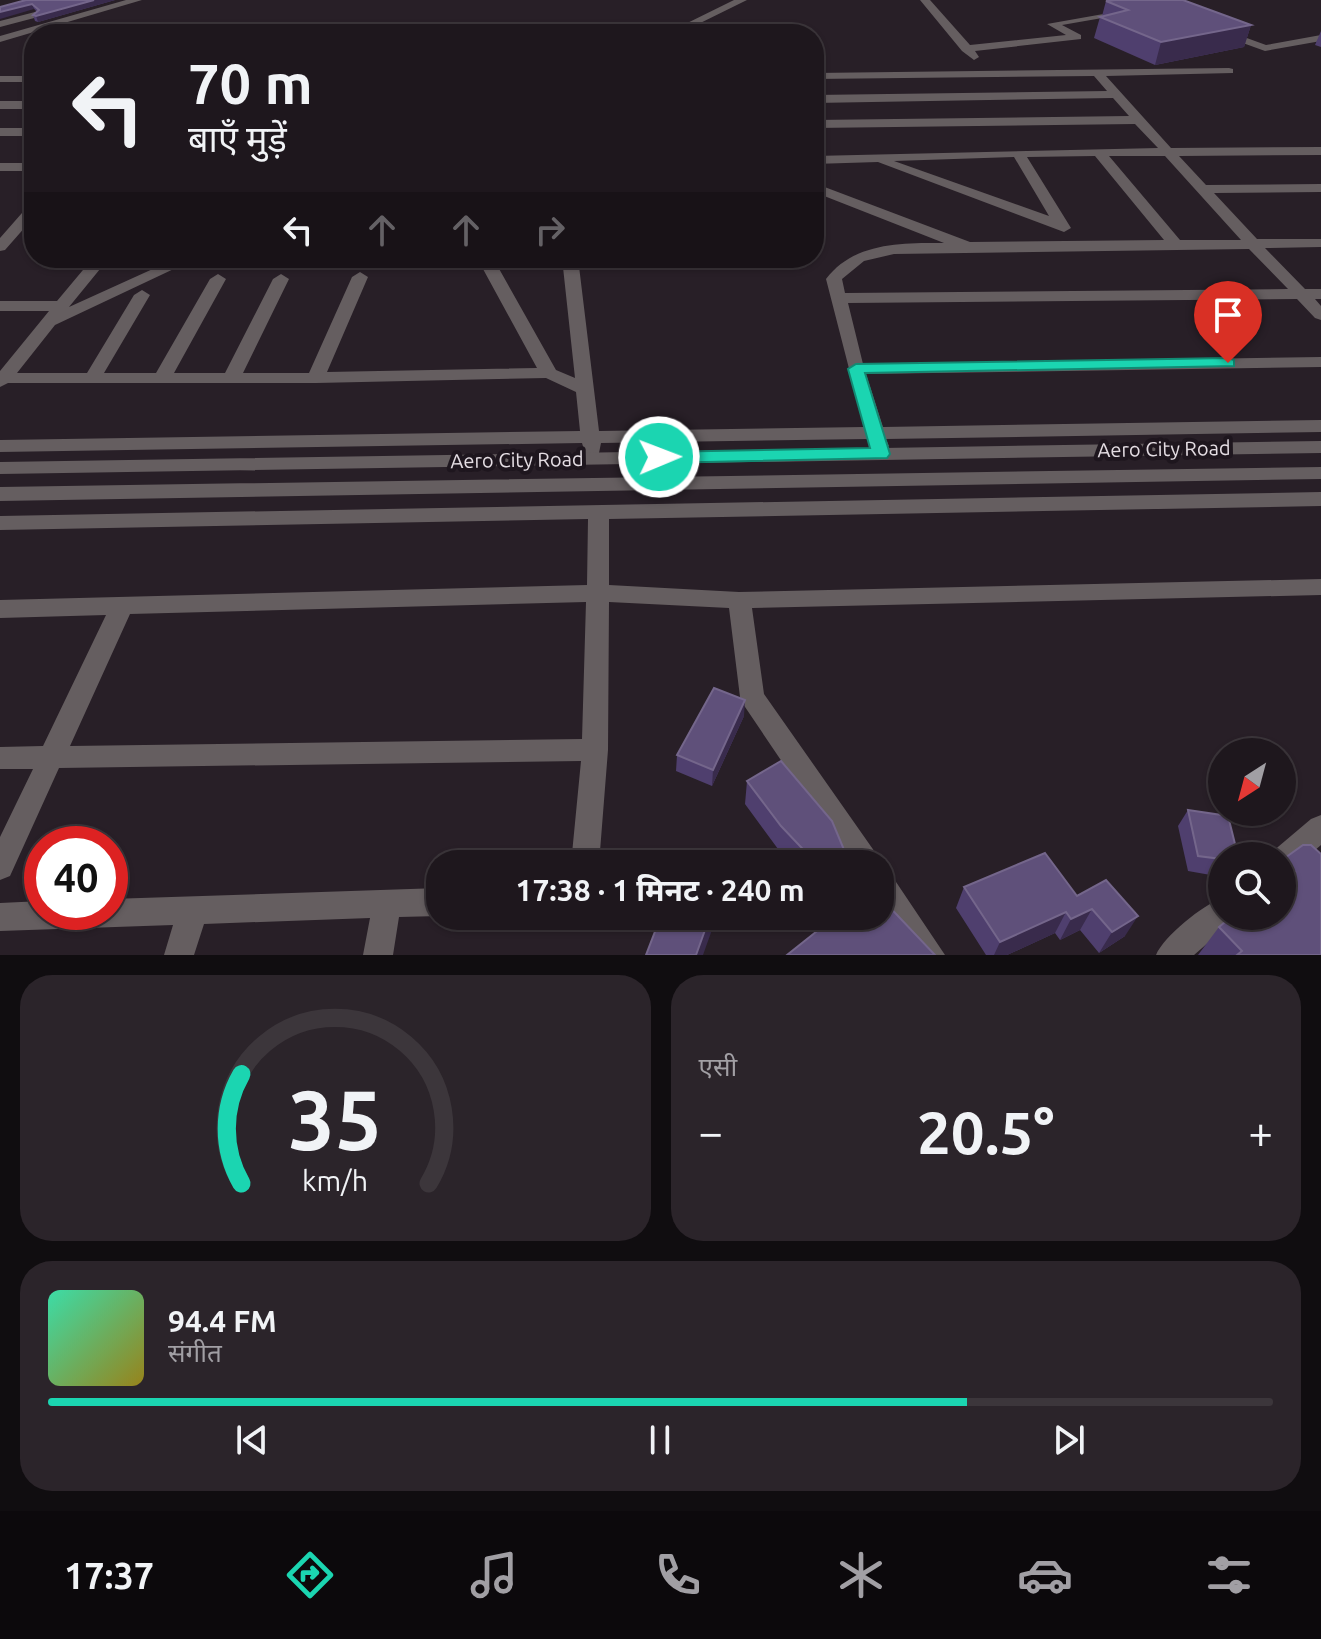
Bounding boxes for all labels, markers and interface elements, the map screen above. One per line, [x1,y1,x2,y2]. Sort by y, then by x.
text: 70 m [188,52,313,115]
icon: left [56,56,160,160]
text: बाएँ मुड़ें [188,118,287,159]
icon: left [276,208,320,252]
icon: ahead [360,208,404,252]
icon: ahead [444,208,488,252]
icon: right [528,208,572,252]
pin [1194,281,1262,363]
icon: arrive [1206,293,1250,337]
position arrow [617,415,701,499]
street label: Aero City Road [1097,436,1231,461]
street label: Aero City Road [450,447,584,472]
north arrow [1208,738,1296,826]
map controls [1208,738,1296,930]
speed limit sign: 40 [24,826,128,930]
button: search [1208,842,1296,930]
text: 17:38 · 1 मिनट · 240 m [516,873,805,907]
text: एसी [699,1052,737,1081]
text: 35 [288,1072,382,1166]
text: 20.5° [917,1098,1054,1165]
text: − [699,1107,723,1156]
text: + [1248,1107,1273,1156]
text: km/h [302,1164,368,1196]
text: 94.4 FM [168,1304,277,1338]
text: संगीत [168,1338,222,1367]
icon: previous [230,1418,274,1462]
icon: pause [638,1418,682,1462]
icon: next [1047,1418,1091,1462]
icon: directions [282,1547,338,1603]
icon: music [466,1547,522,1603]
icon: phone [650,1547,706,1603]
icon: climate [833,1547,889,1603]
icon: car [1017,1547,1073,1603]
icon: filters [1201,1547,1257,1603]
text: 17:37 [64,1555,154,1596]

